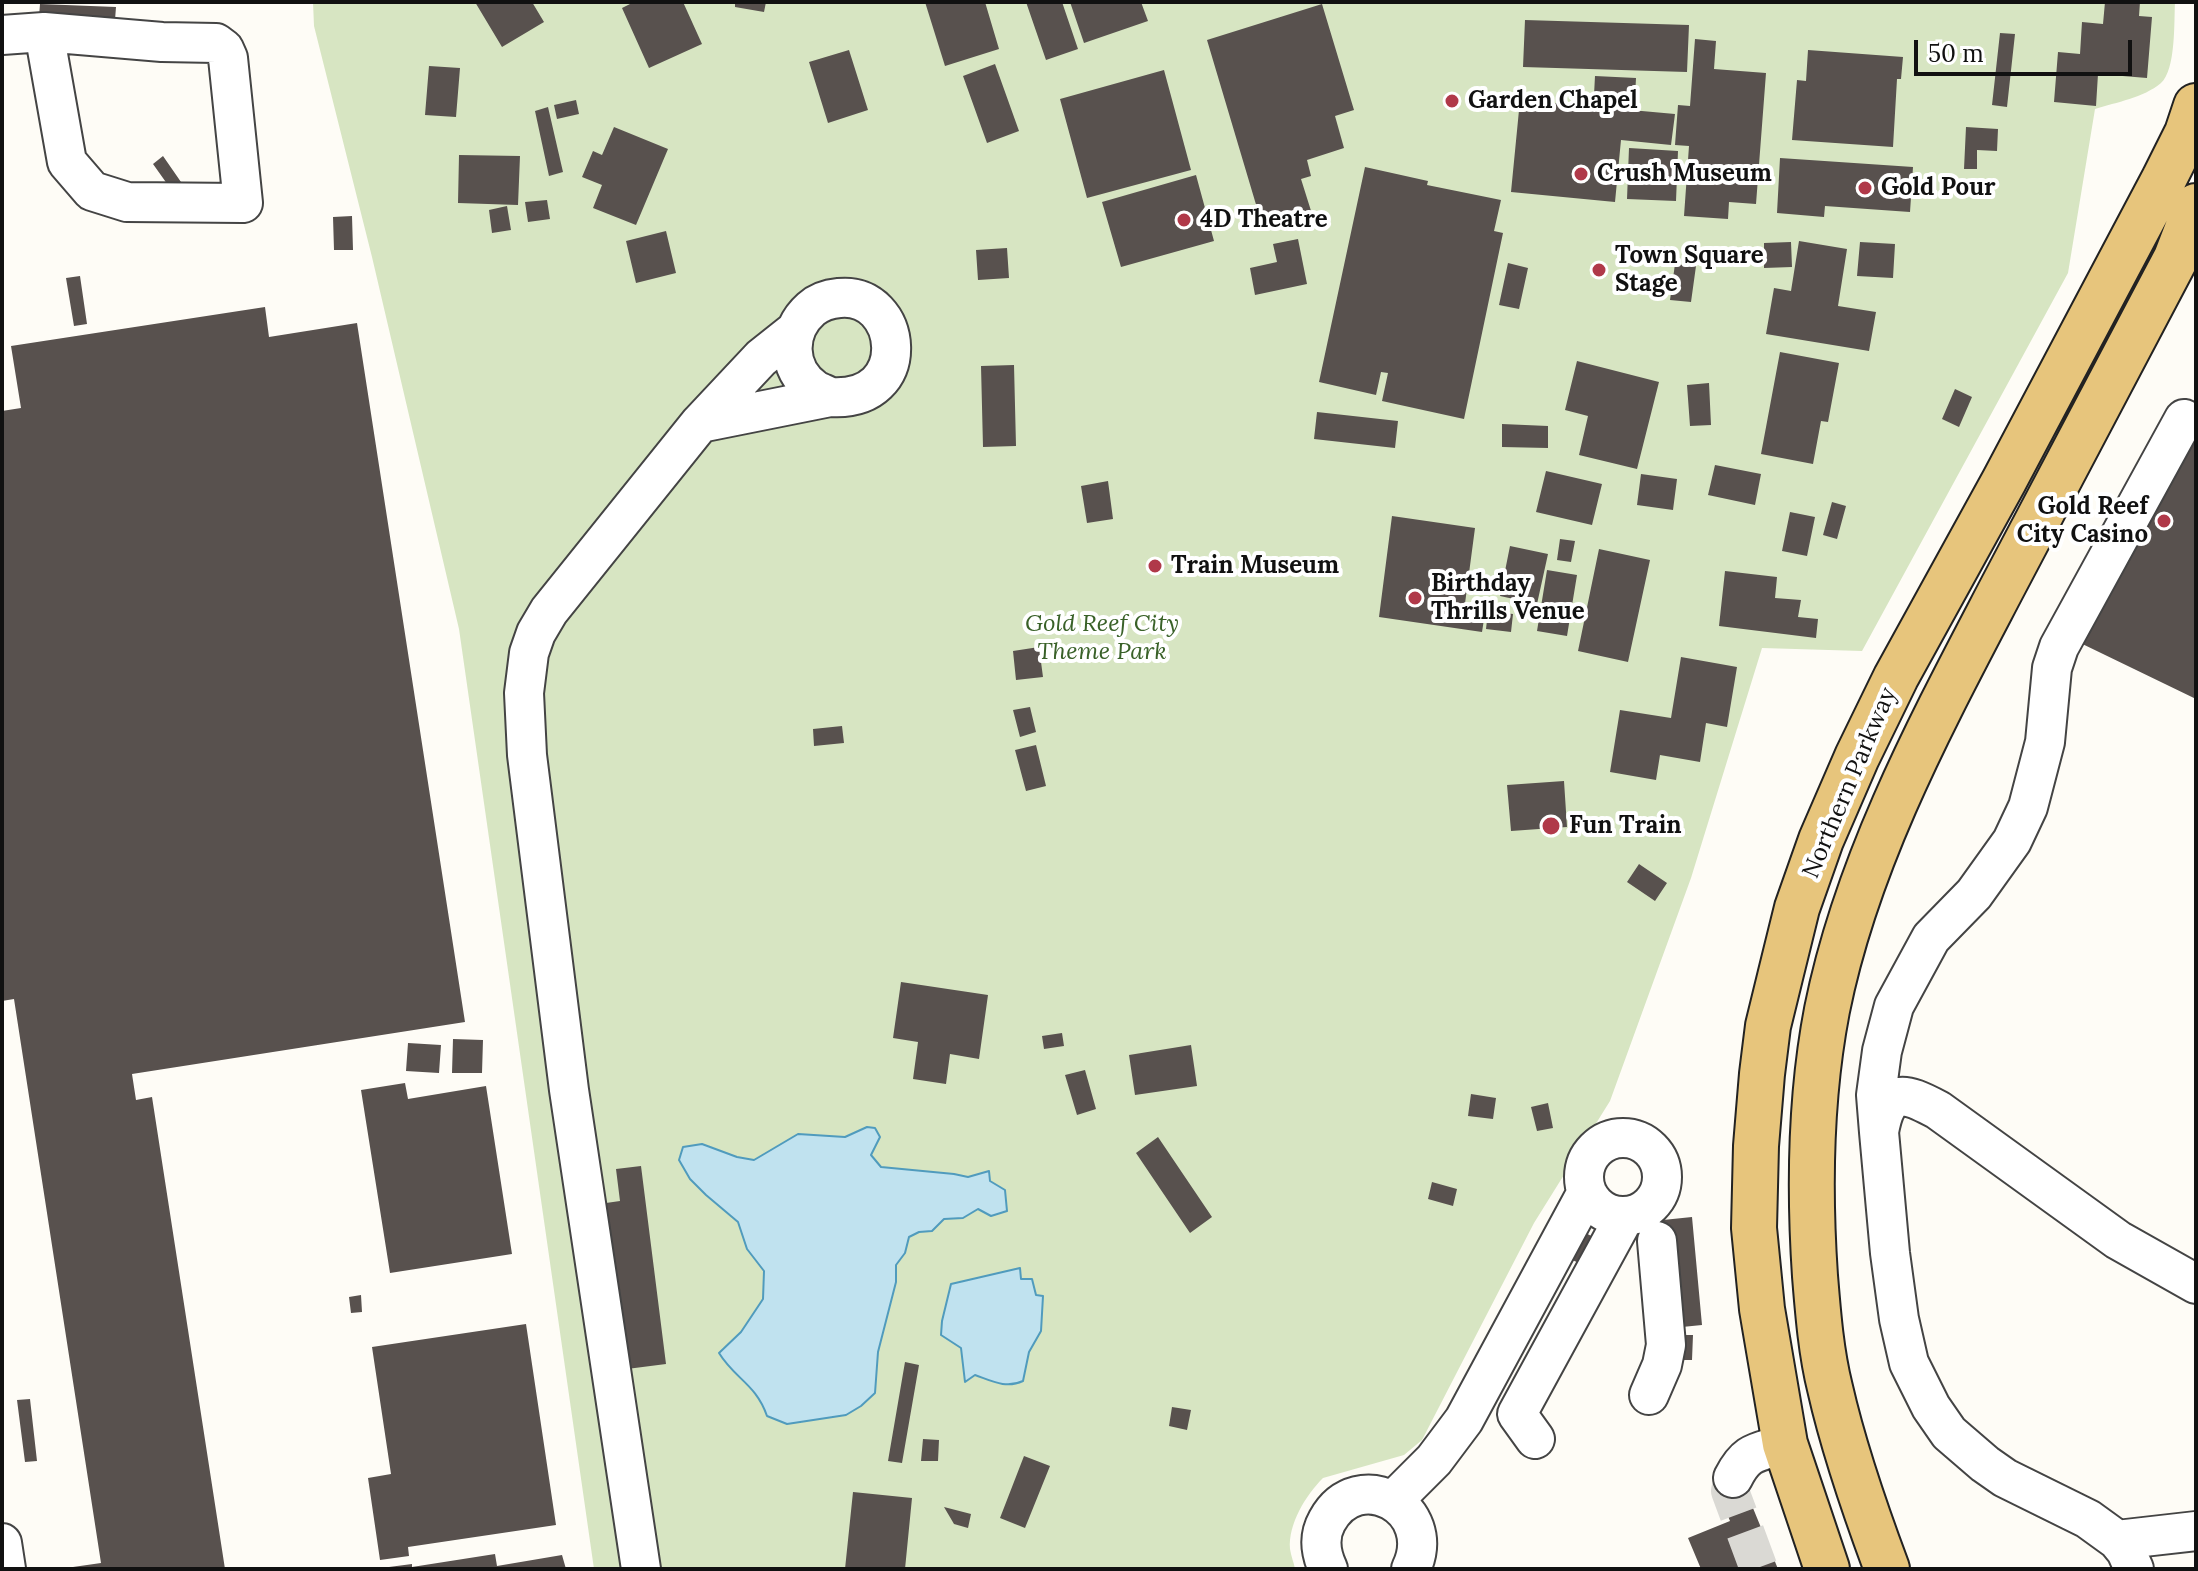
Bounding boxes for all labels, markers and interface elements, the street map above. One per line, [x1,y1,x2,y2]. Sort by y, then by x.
scale bar [1918,24,2136,74]
text: 50 m [1928,38,1984,69]
place label: Garden Chapel [1468,87,1638,115]
marker: Garden Chapel [1443,92,1461,110]
place label: Crush Museum [1597,160,1772,188]
marker: Crush Museum [1572,165,1590,183]
place label: Gold Pour [1881,174,1996,202]
marker: Gold Pour [1856,179,1874,197]
place label: 4D Theatre [1200,206,1328,234]
marker: 4D Theatre [1175,211,1193,229]
place label: Town Square Stage [1615,242,1764,298]
marker: Town Square Stage [1590,261,1608,279]
place label: Gold Reef City Casino [2017,493,2148,549]
marker: Gold Reef City Casino [2155,512,2173,530]
place label: Train Museum [1171,552,1339,580]
marker: Train Museum [1146,557,1164,575]
place label: Birthday Thrills Venue [1431,570,1585,626]
marker: Birthday Thrills Venue [1406,589,1424,607]
park label: Gold Reef City Theme Park [1025,610,1179,666]
street label: Northern Parkway [1797,683,1903,883]
place label: Fun Train [1569,812,1682,840]
marker: Fun Train [1540,815,1562,837]

